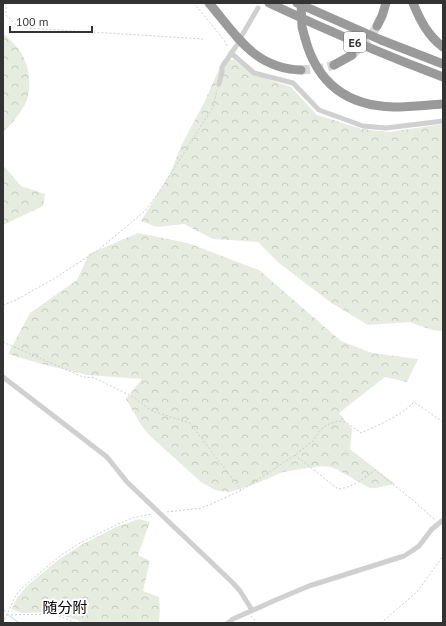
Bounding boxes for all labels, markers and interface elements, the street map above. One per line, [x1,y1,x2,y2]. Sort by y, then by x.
scale bar [10,8,92,34]
text: 100 m [16,14,49,29]
road number: E6 [344,32,366,52]
district label: 随分附 [42,598,88,617]

